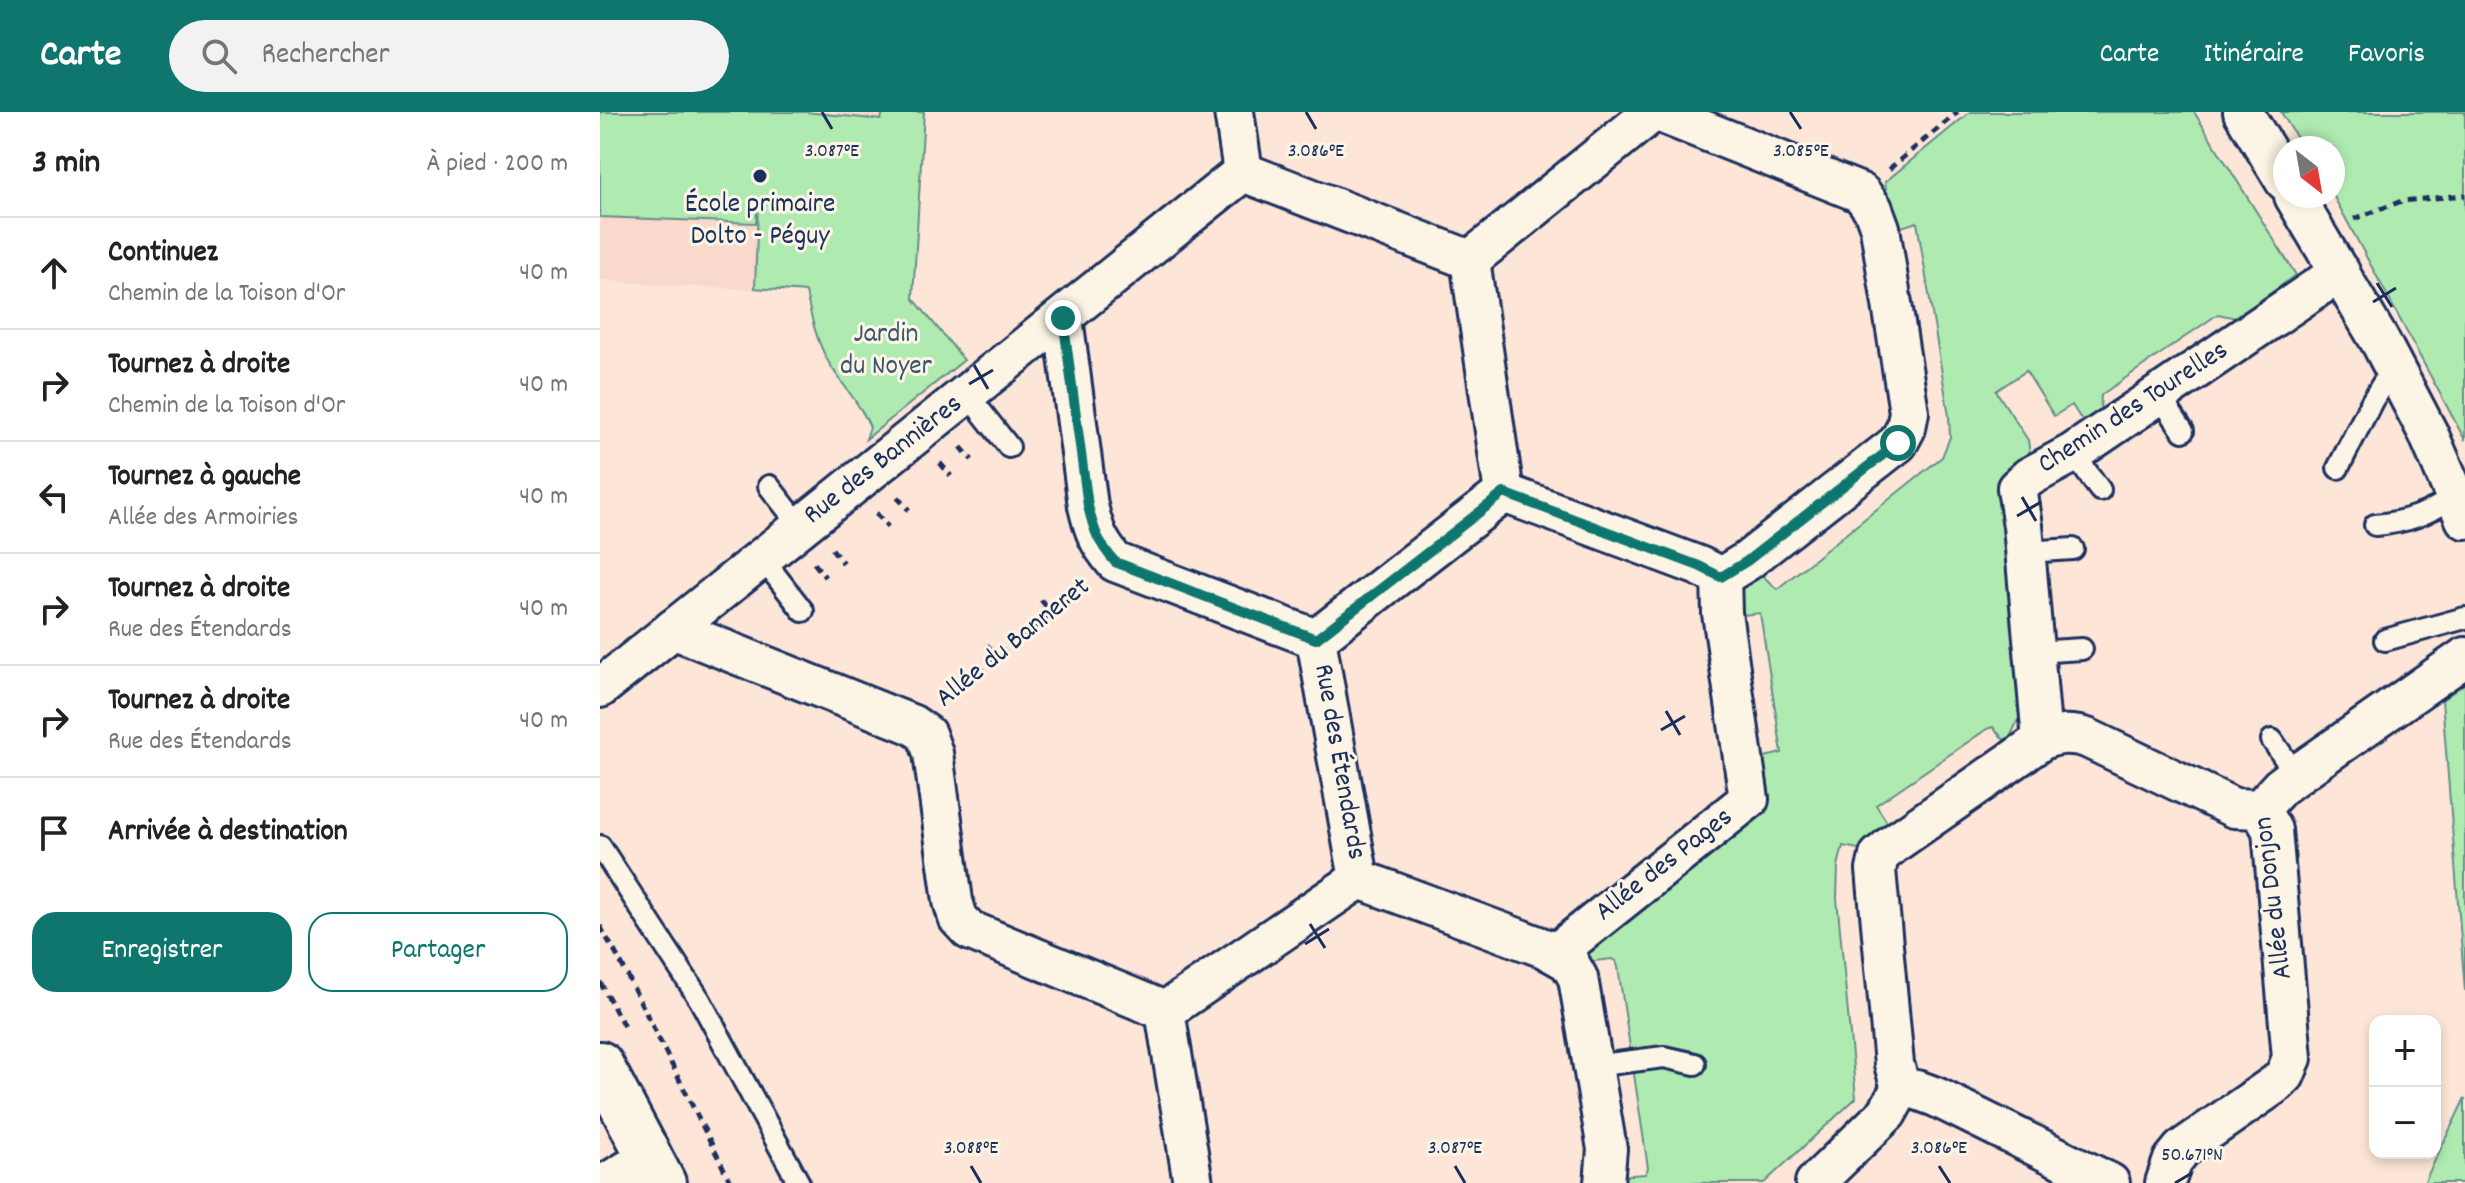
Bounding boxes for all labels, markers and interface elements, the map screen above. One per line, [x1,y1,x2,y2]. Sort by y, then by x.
search box [169,20,729,92]
text: Carte [40,29,121,84]
icon: search [197,34,241,78]
text: Rechercher [261,35,390,78]
text: Carte [2099,36,2159,76]
text: Itinéraire [2203,36,2304,76]
text: Favoris [2348,36,2425,76]
north arrow [2273,136,2345,208]
text: 3.087°E [805,138,859,166]
text: 3.086°E [1288,138,1344,166]
text: 3.085°E [1773,138,1829,166]
text: 3 min [32,140,100,189]
text: À pied · 200 m [427,146,568,183]
marker: École primaire Dolto - Péguy [751,167,769,185]
place label: École primaire Dolto - Péguy [685,186,835,258]
text: Continuez [108,233,218,276]
icon: ahead [32,251,76,295]
text: 40 m [519,255,568,292]
text: Chemin de la Toison d'Or [108,276,345,313]
route end [1045,300,1081,336]
park label: Jardin du Noyer [840,316,933,388]
street label: Chemin des Tourelles [2031,332,2237,486]
text: Tournez à droite [108,345,290,388]
icon: right [32,363,76,407]
text: 40 m [519,367,568,404]
street label: Rue des Bannières [796,386,972,536]
text: Chemin de la Toison d'Or [108,388,345,425]
route start [1880,425,1916,461]
text: Tournez à gauche [108,457,301,500]
icon: left [32,475,76,519]
text: 40 m [519,479,568,516]
text: Allée des Armoiries [108,500,299,537]
text: Tournez à droite [108,569,290,612]
street label: Allée du Banneret [928,569,1100,719]
icon: right [32,587,76,631]
text: 40 m [519,591,568,628]
text: Rue des Étendards [108,612,292,649]
street label: Rue des Étendards [1301,661,1375,863]
text: Tournez à droite [108,681,290,724]
icon: right [32,699,76,743]
text: 40 m [519,703,568,740]
text: Rue des Étendards [108,724,292,761]
street label: Allée des Pages [1588,799,1742,933]
icon: arrive [32,811,76,855]
text: Arrivée à destination [108,812,348,855]
street label: Allée du Donjon [2245,814,2305,982]
button: Enregistrer [32,912,292,992]
button: Partager [308,912,568,992]
map controls [2369,1015,2441,1159]
button: + [2369,1015,2441,1087]
button: − [2369,1087,2441,1159]
text: 3.088°E [944,1135,998,1163]
text: 3.087°E [1428,1135,1482,1163]
text: 3.086°E [1911,1135,1967,1163]
text: 50.671°N [2161,1142,2223,1170]

